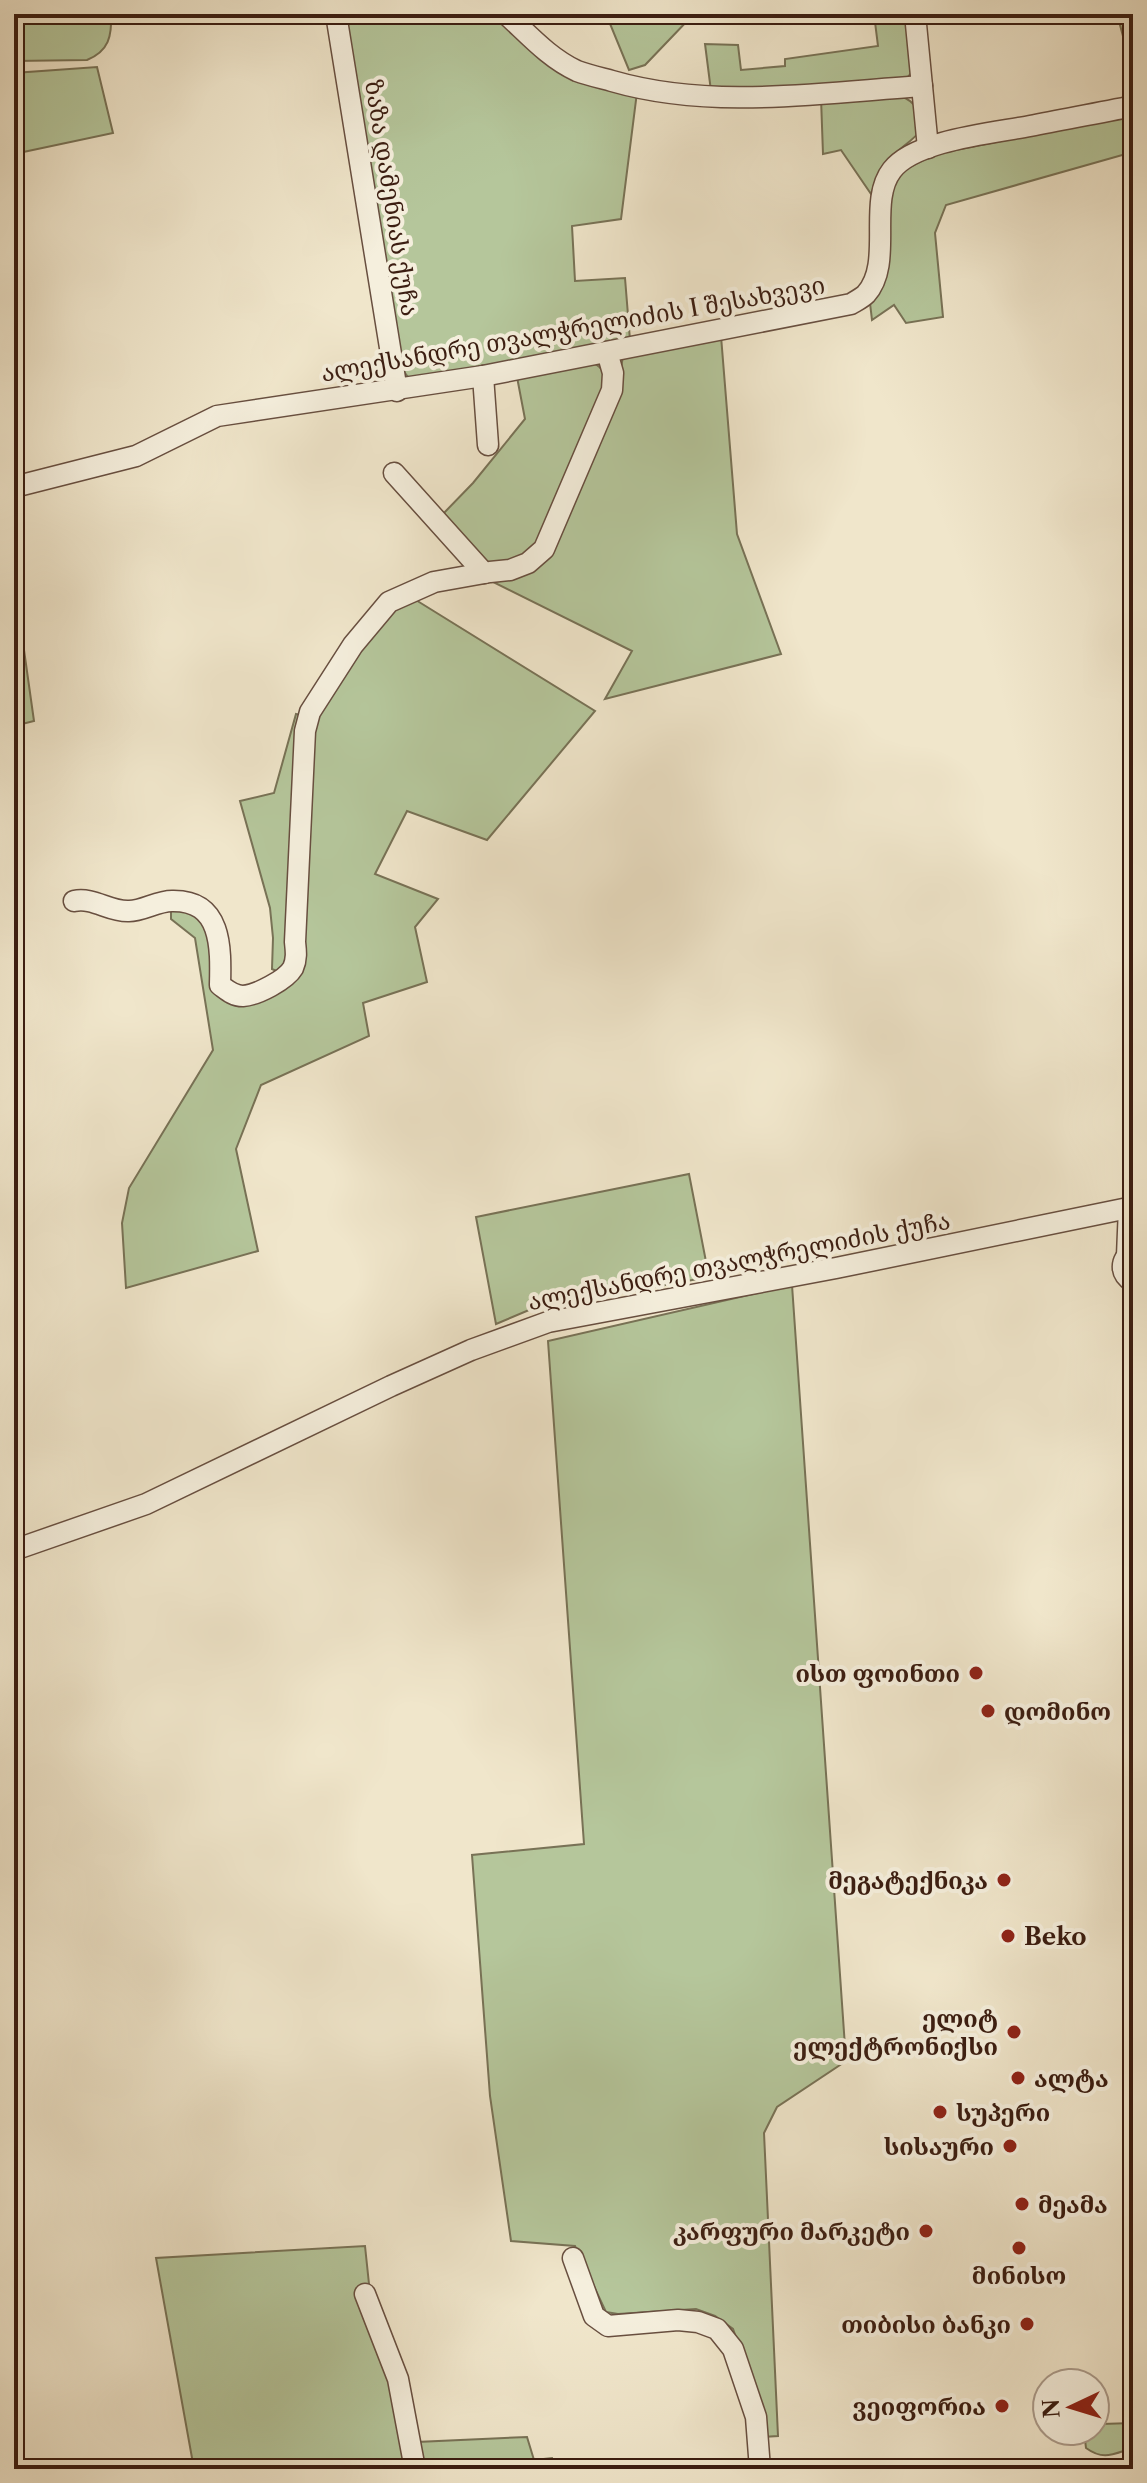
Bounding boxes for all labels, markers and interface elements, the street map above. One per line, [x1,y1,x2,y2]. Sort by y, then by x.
street label: ზაზა დამენიას ქუჩა [359,78,425,318]
street label: ალექსანდრე თვალჭრელიძის I შესახვევი [319,270,827,388]
street label: ალექსანდრე თვალჭრელიძის ქუჩა [525,1206,953,1316]
place label: ისთ ფოინთი [795,1659,960,1688]
marker: ისთ ფოინთი [967,1664,985,1682]
place label: დომინო [1004,1697,1111,1726]
marker: დომინო [979,1702,997,1720]
place label: მეგატექნიკა [828,1866,988,1895]
marker: მეგატექნიკა [995,1871,1013,1889]
place label: Beko [1024,1922,1087,1951]
marker: Beko [999,1927,1017,1945]
place label: ელიტ ელექტრონიქსი [793,2004,998,2061]
marker: ელიტ ელექტრონიქსი [1005,2023,1023,2041]
place label: ალტა [1034,2064,1109,2093]
marker: ალტა [1009,2069,1027,2087]
place label: სუპერი [956,2098,1050,2127]
marker: სუპერი [931,2103,949,2121]
place label: სისაური [884,2132,994,2161]
marker: სისაური [1001,2137,1019,2155]
place label: მეამა [1038,2190,1108,2219]
marker: მეამა [1013,2195,1031,2213]
place label: კარფური მარკეტი [673,2217,910,2246]
marker: კარფური მარკეტი [917,2222,935,2240]
marker: მინისო [1010,2239,1028,2257]
place label: მინისო [972,2261,1066,2290]
place label: თიბისი ბანკი [841,2310,1011,2339]
marker: თიბისი ბანკი [1018,2315,1036,2333]
north arrow [1031,2367,1111,2447]
place label: ვეიფორია [852,2392,986,2421]
marker: ვეიფორია [993,2397,1011,2415]
text: N [1037,2398,1066,2419]

